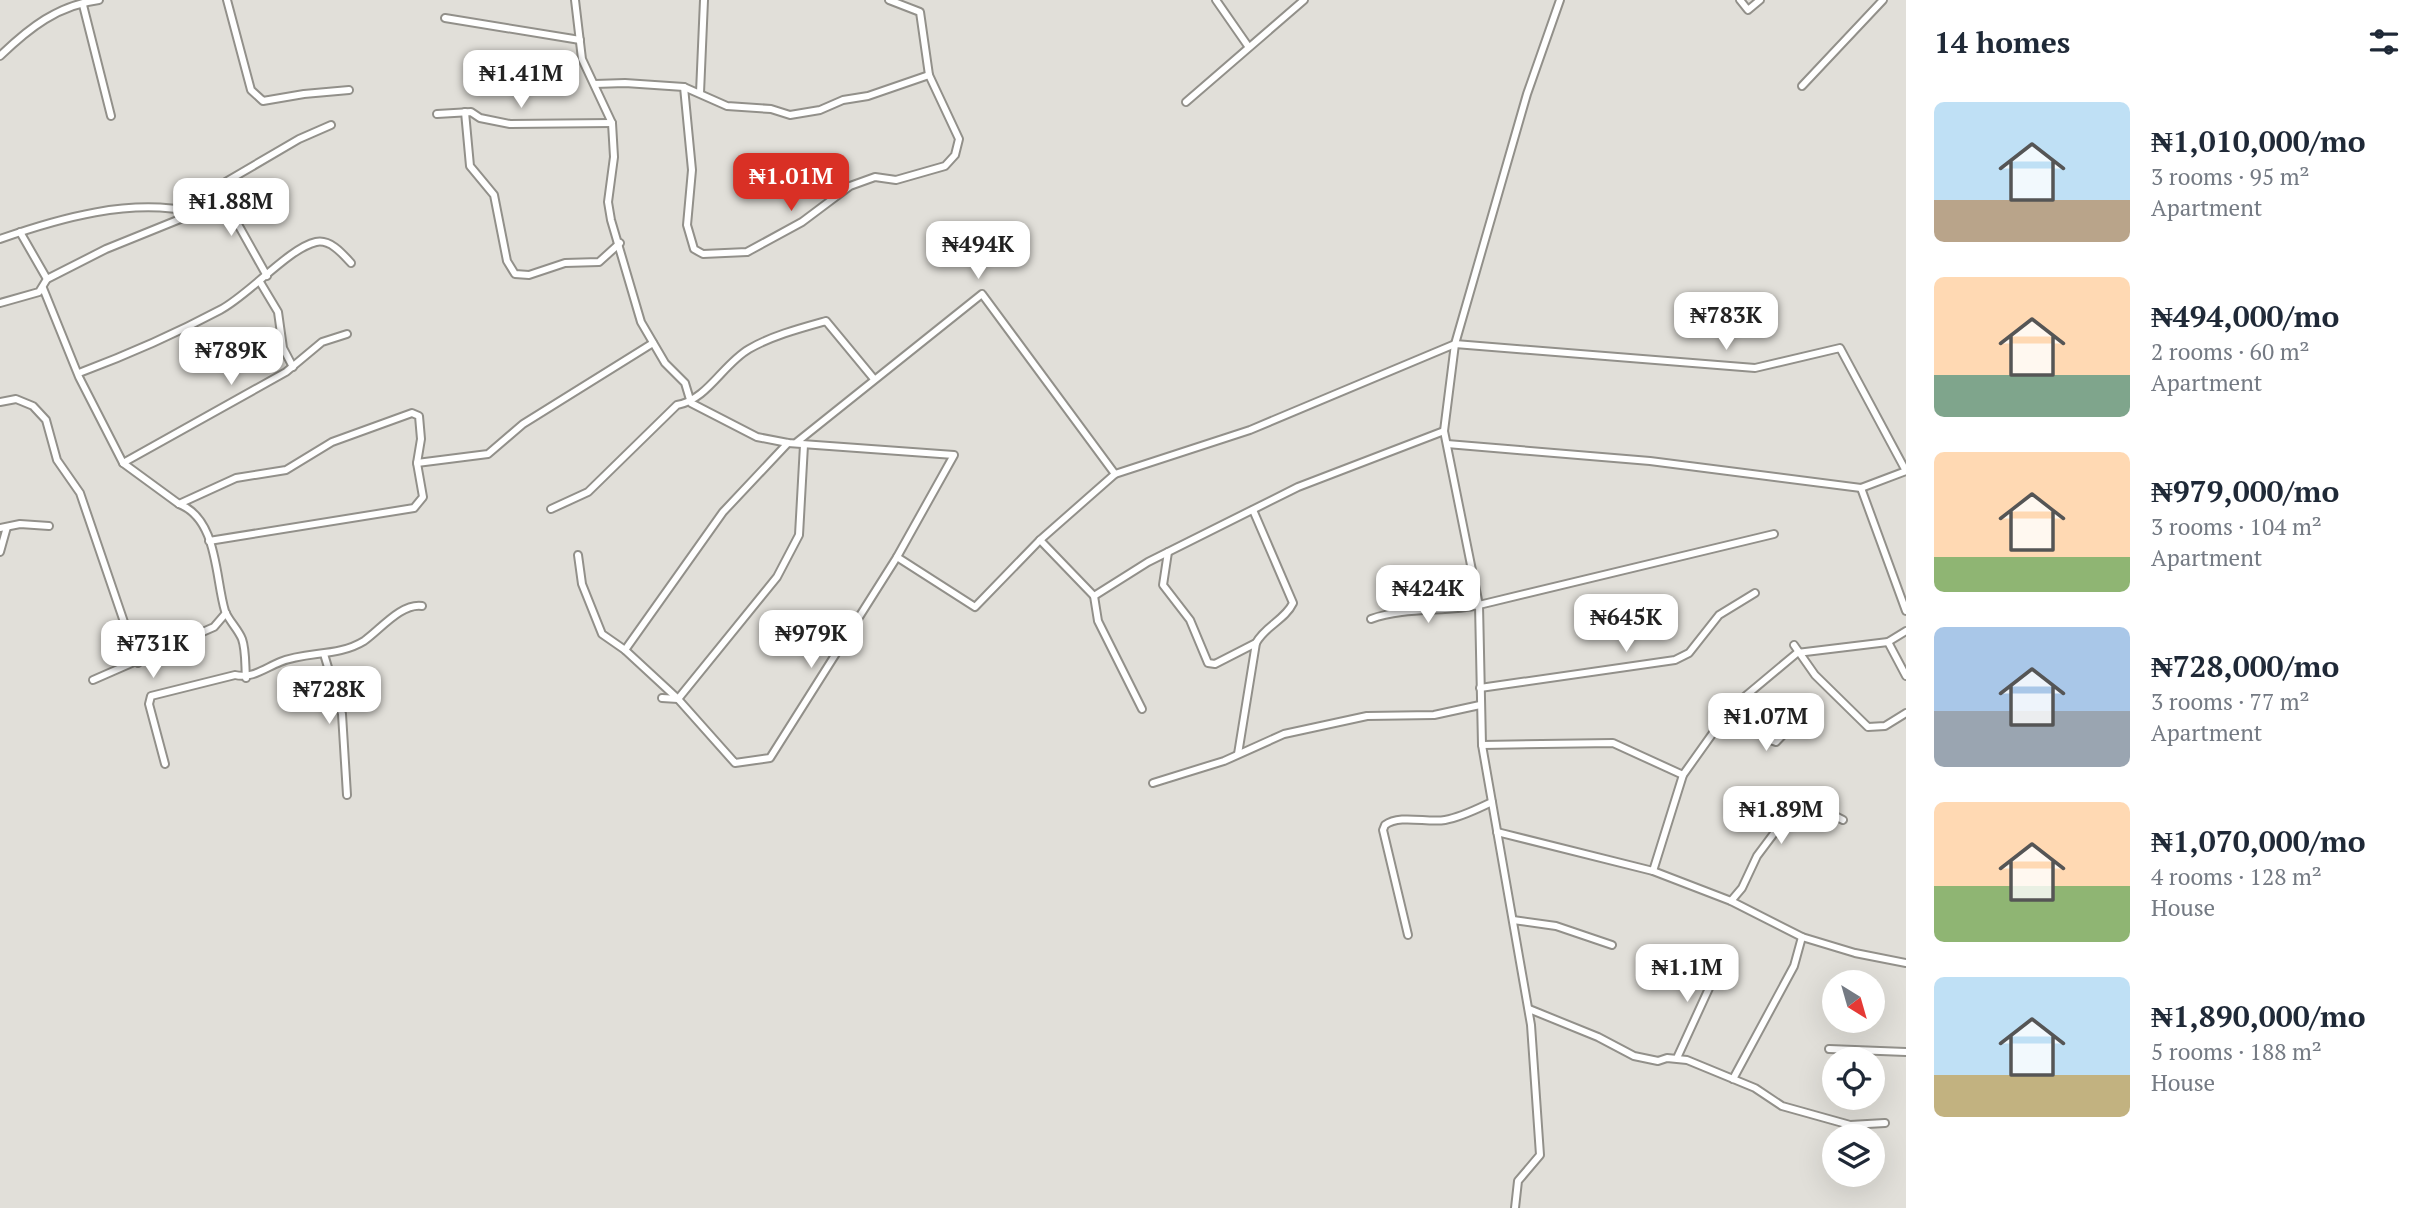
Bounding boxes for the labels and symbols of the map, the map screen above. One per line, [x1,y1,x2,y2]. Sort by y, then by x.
pin: ₦1.41M [464,50,578,110]
pin: ₦1.01M [734,154,848,213]
pin: ₦1.88M [174,178,288,238]
pin: ₦494K [929,222,1027,281]
pin: ₦783K [1677,292,1775,352]
pin: ₦789K [182,328,280,387]
pin: ₦424K [1379,566,1477,625]
pin: ₦645K [1577,594,1675,654]
pin: ₦979K [762,610,860,670]
pin: ₦731K [104,620,202,680]
pin: ₦728K [280,666,378,726]
pin: ₦1.07M [1709,694,1823,753]
pin: ₦1.89M [1724,786,1838,846]
pin: ₦1.1M [1638,944,1736,1004]
north arrow [1822,970,1885,1032]

